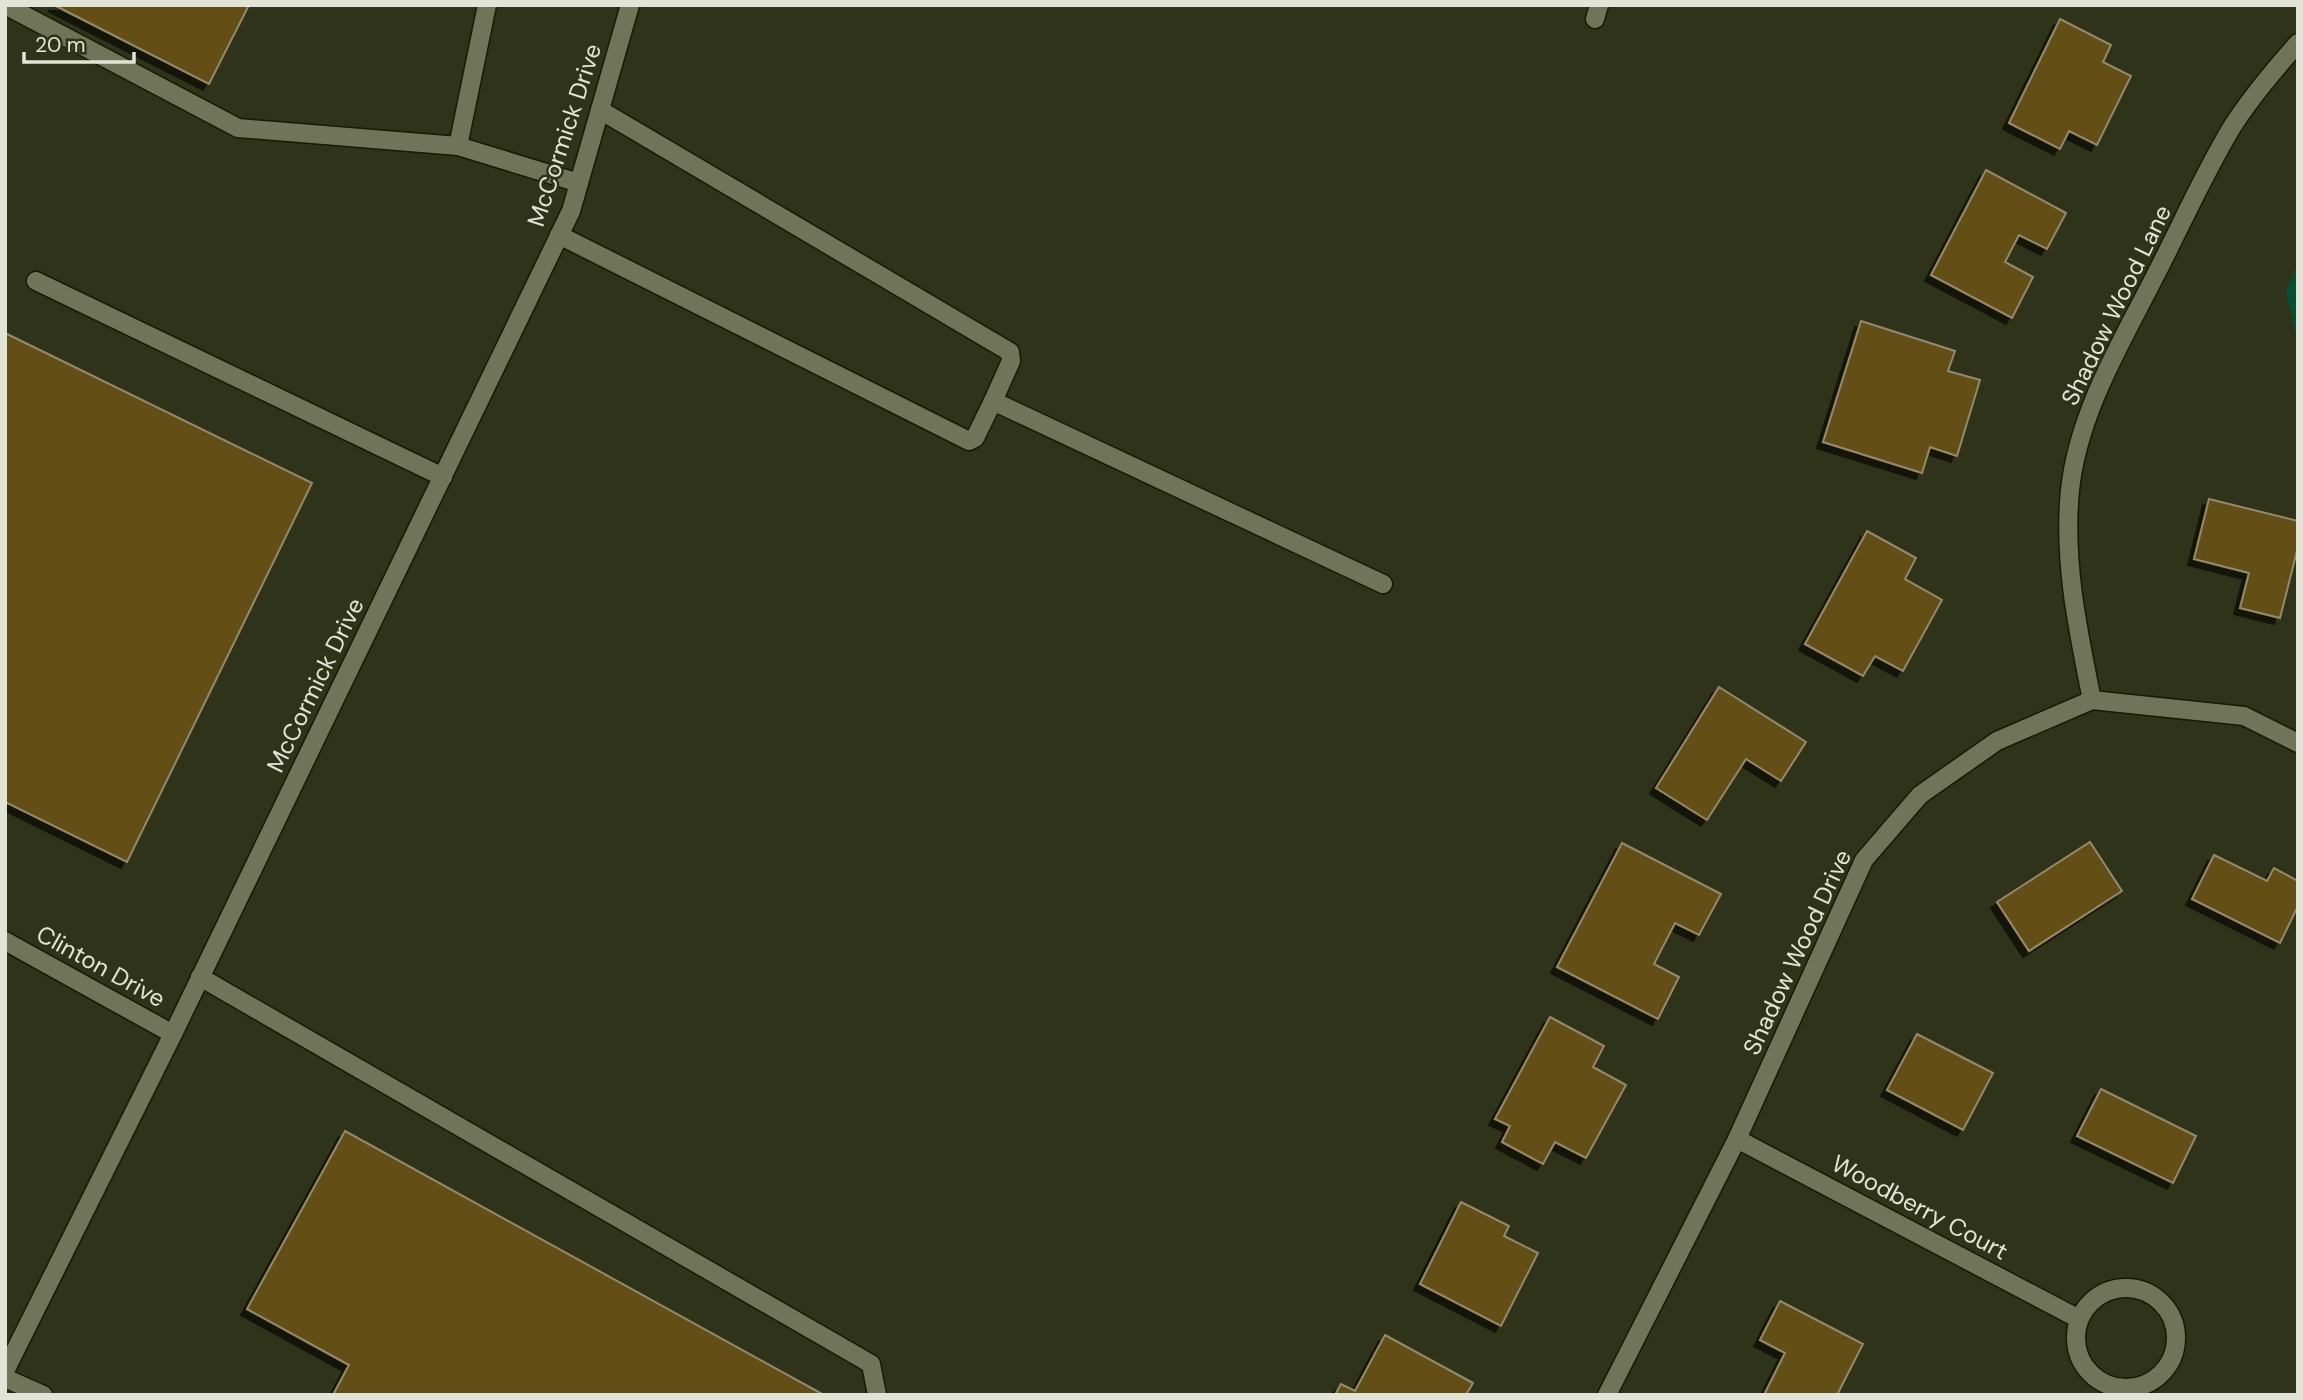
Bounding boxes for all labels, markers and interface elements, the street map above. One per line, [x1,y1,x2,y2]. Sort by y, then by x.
scale bar [24,21,135,65]
text: 20 m [35,31,86,59]
street label: McCormick Drive [520,40,608,230]
street label: Shadow Wood Lane [2054,200,2178,410]
street label: McCormick Drive [259,593,371,777]
street label: Shadow Wood Drive [1736,844,1858,1060]
street label: Clinton Drive [31,918,171,1014]
street label: Woodberry Court [1827,1148,2013,1266]

